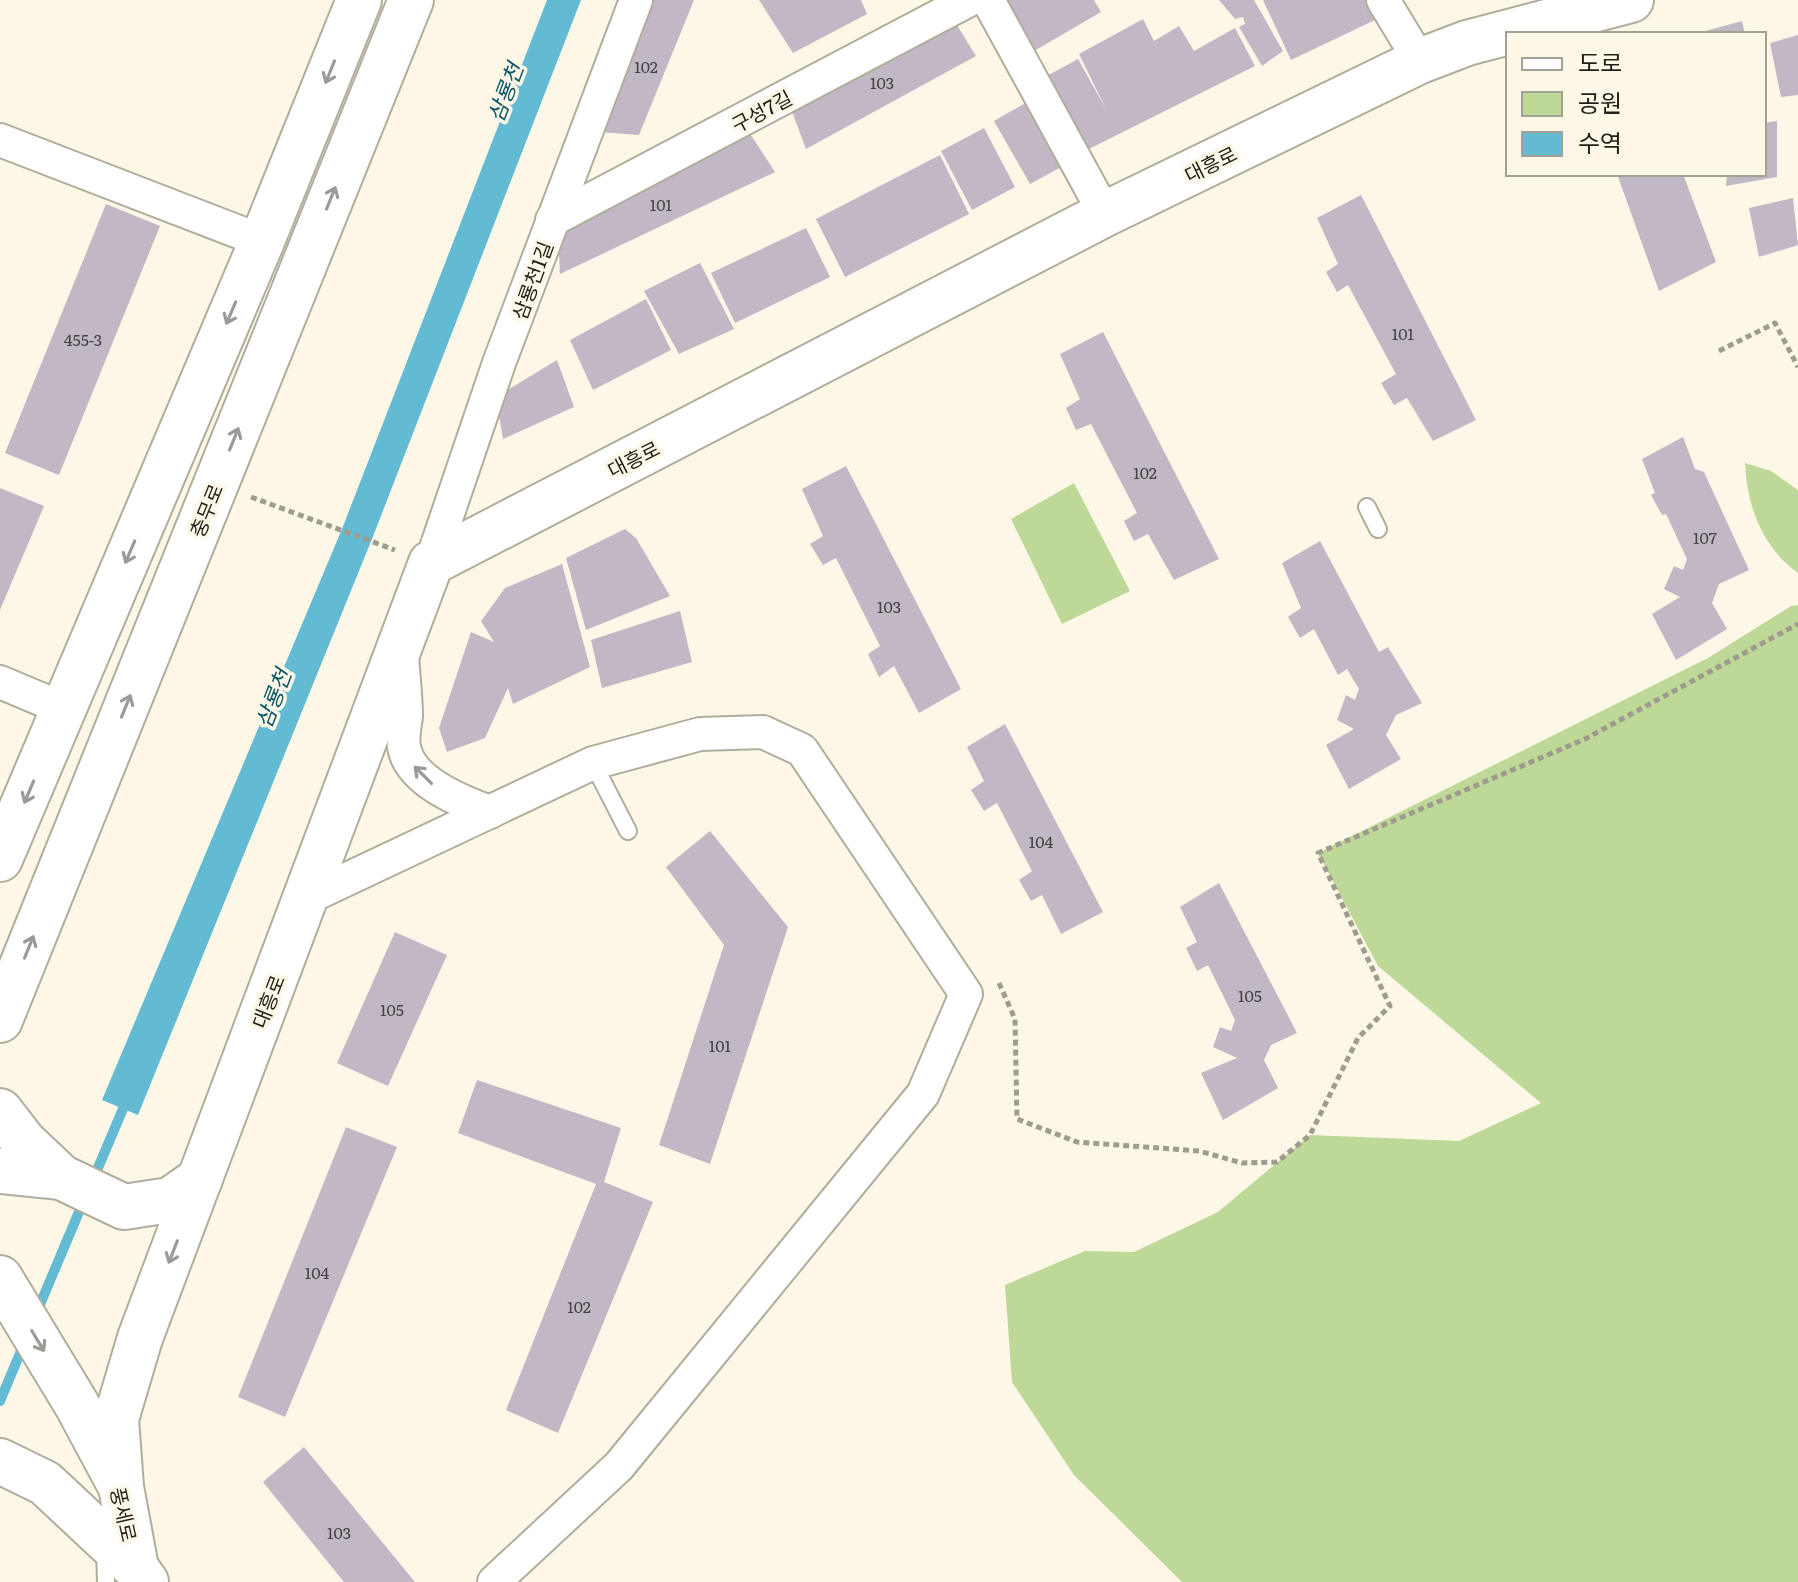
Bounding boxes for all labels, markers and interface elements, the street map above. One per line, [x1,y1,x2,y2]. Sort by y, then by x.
legend [1506,32,1766,176]
text: 도로 [1578,44,1622,79]
house number: 102 [634,54,658,78]
water label: 삼룡천 [478,55,531,126]
one-way arrow [322,59,336,84]
house number: 103 [870,70,894,94]
street label: 구성7길 [725,81,797,139]
text: 공원 [1578,84,1622,119]
text: 수역 [1578,124,1622,159]
street label: 대흥로 [1179,137,1241,189]
one-way arrow [325,186,339,211]
house number: 101 [650,192,673,216]
street label: 삼룡천1길 [503,236,559,324]
one-way arrow [223,300,238,325]
house number: 101 [1392,321,1415,345]
house number: 455-3 [64,327,102,351]
one-way arrow [228,427,242,452]
street label: 대흥로 [602,432,664,484]
house number: 102 [1133,460,1157,484]
street label: 충무로 [181,479,229,541]
house number: 107 [1693,525,1717,549]
one-way arrow [121,539,136,564]
house number: 103 [877,594,901,618]
water label: 삼룡천 [246,661,299,732]
one-way arrow [120,694,134,719]
one-way arrow [413,765,433,784]
one-way arrow [20,779,35,804]
house number: 104 [1029,829,1053,853]
one-way arrow [23,935,37,960]
street label: 대흥로 [243,970,291,1032]
house number: 105 [1238,983,1262,1007]
house number: 105 [380,997,404,1021]
house number: 101 [709,1033,732,1057]
one-way arrow [165,1239,179,1264]
house number: 104 [305,1260,329,1284]
house number: 102 [567,1294,591,1318]
one-way arrow [30,1330,47,1352]
street label: 풍세로 [104,1484,146,1544]
house number: 103 [327,1520,351,1544]

